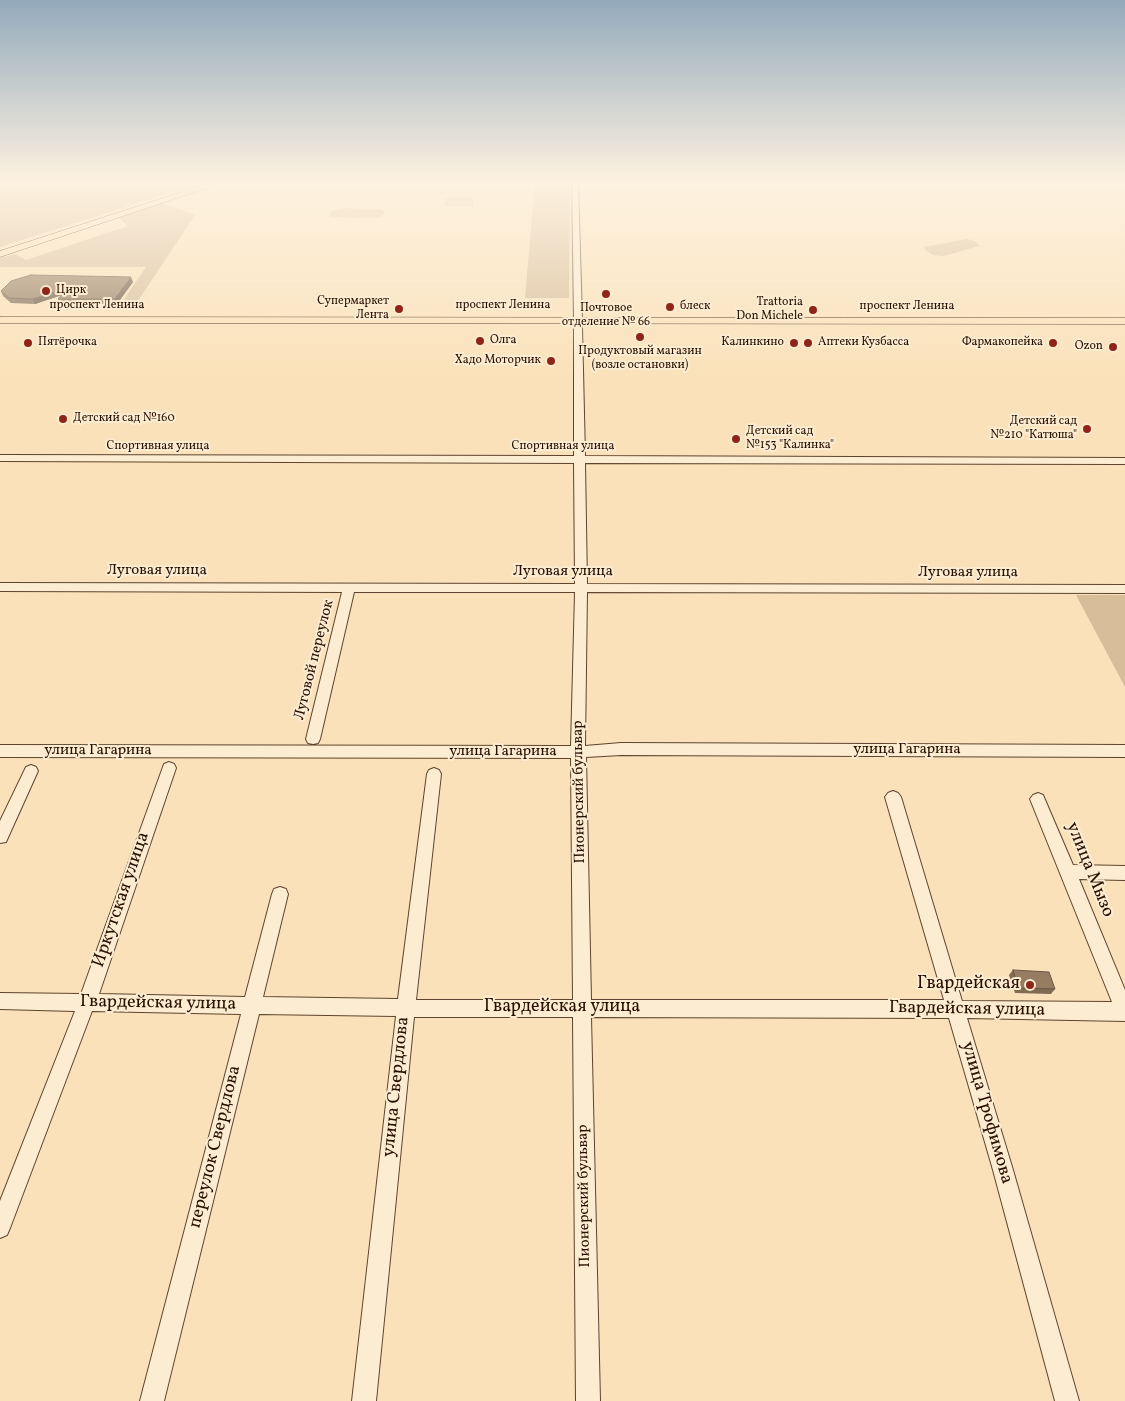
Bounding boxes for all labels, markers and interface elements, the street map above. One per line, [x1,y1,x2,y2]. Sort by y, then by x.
place label: Цирк [56,284,86,298]
marker: Цирк [40,285,52,297]
marker: Почтовое отделение № 66 [600,288,612,300]
place label: Супермаркет Лента [317,295,389,323]
place label: Trattoria Don Michele [736,296,803,324]
street label: проспект Ленина [50,299,144,313]
street label: проспект Ленина [456,299,550,313]
place label: блеск [680,300,710,314]
street label: проспект Ленина [860,300,954,314]
marker: блеск [664,301,676,313]
place label: Почтовое отделение № 66 [562,302,650,330]
marker: Супермаркет Лента [393,303,405,315]
marker: Trattoria Don Michele [807,304,819,316]
marker: Продуктовый магазин (возле остановки) [634,331,646,343]
place label: Олга [490,334,517,348]
marker: Олга [474,335,486,347]
place label: Пятёрочка [38,336,97,350]
place label: Калинкино [721,336,784,350]
place label: Аптеки Кузбасса [818,336,909,350]
place label: Фармакопейка [962,336,1043,350]
marker: Пятёрочка [22,337,34,349]
marker: Калинкино [788,337,800,349]
marker: Аптеки Кузбасса [802,337,814,349]
marker: Фармакопейка [1047,337,1059,349]
place label: Ozon [1075,340,1103,354]
marker: Ozon [1107,341,1119,353]
place label: Продуктовый магазин (возле остановки) [578,345,702,373]
place label: Хадо Моторчик [455,354,541,368]
marker: Хадо Моторчик [545,355,557,367]
place label: Детский сад №160 [73,412,175,426]
marker: Детский сад №160 [57,413,69,425]
place label: Детский сад №210 "Катюша" [990,415,1077,443]
marker: Детский сад №210 "Катюша" [1081,423,1093,435]
place label: Детский сад №153 "Калинка" [746,425,834,453]
marker: Детский сад №153 "Калинка" [730,433,742,445]
street label: Спортивная улица [107,440,209,454]
street label: Спортивная улица [512,440,614,454]
street label: Луговая улица [107,562,207,580]
street label: Луговая улица [513,563,613,581]
street label: Луговая улица [918,564,1018,582]
street label: Луговой переулок [291,598,339,722]
street label: Пионерский бульвар [570,720,590,864]
street label: улица Гагарина [853,741,961,759]
street label: улица Гагарина [44,742,152,760]
street label: улица Гагарина [449,743,557,761]
street label: улица Мызо [1060,819,1118,921]
street label: Иркутская улица [89,829,155,971]
place label: Гвардейская [917,974,1020,996]
marker: Гвардейская [1024,979,1036,991]
street label: Гвардейская улица [80,992,236,1016]
street label: Гвардейская улица [484,997,640,1019]
street label: Гвардейская улица [889,998,1045,1022]
street label: улица Свердлова [379,1016,415,1158]
street label: улица Трофимова [955,1039,1017,1187]
street label: переулок Свердлова [185,1063,247,1231]
street label: Пионерский бульвар [575,1124,595,1268]

